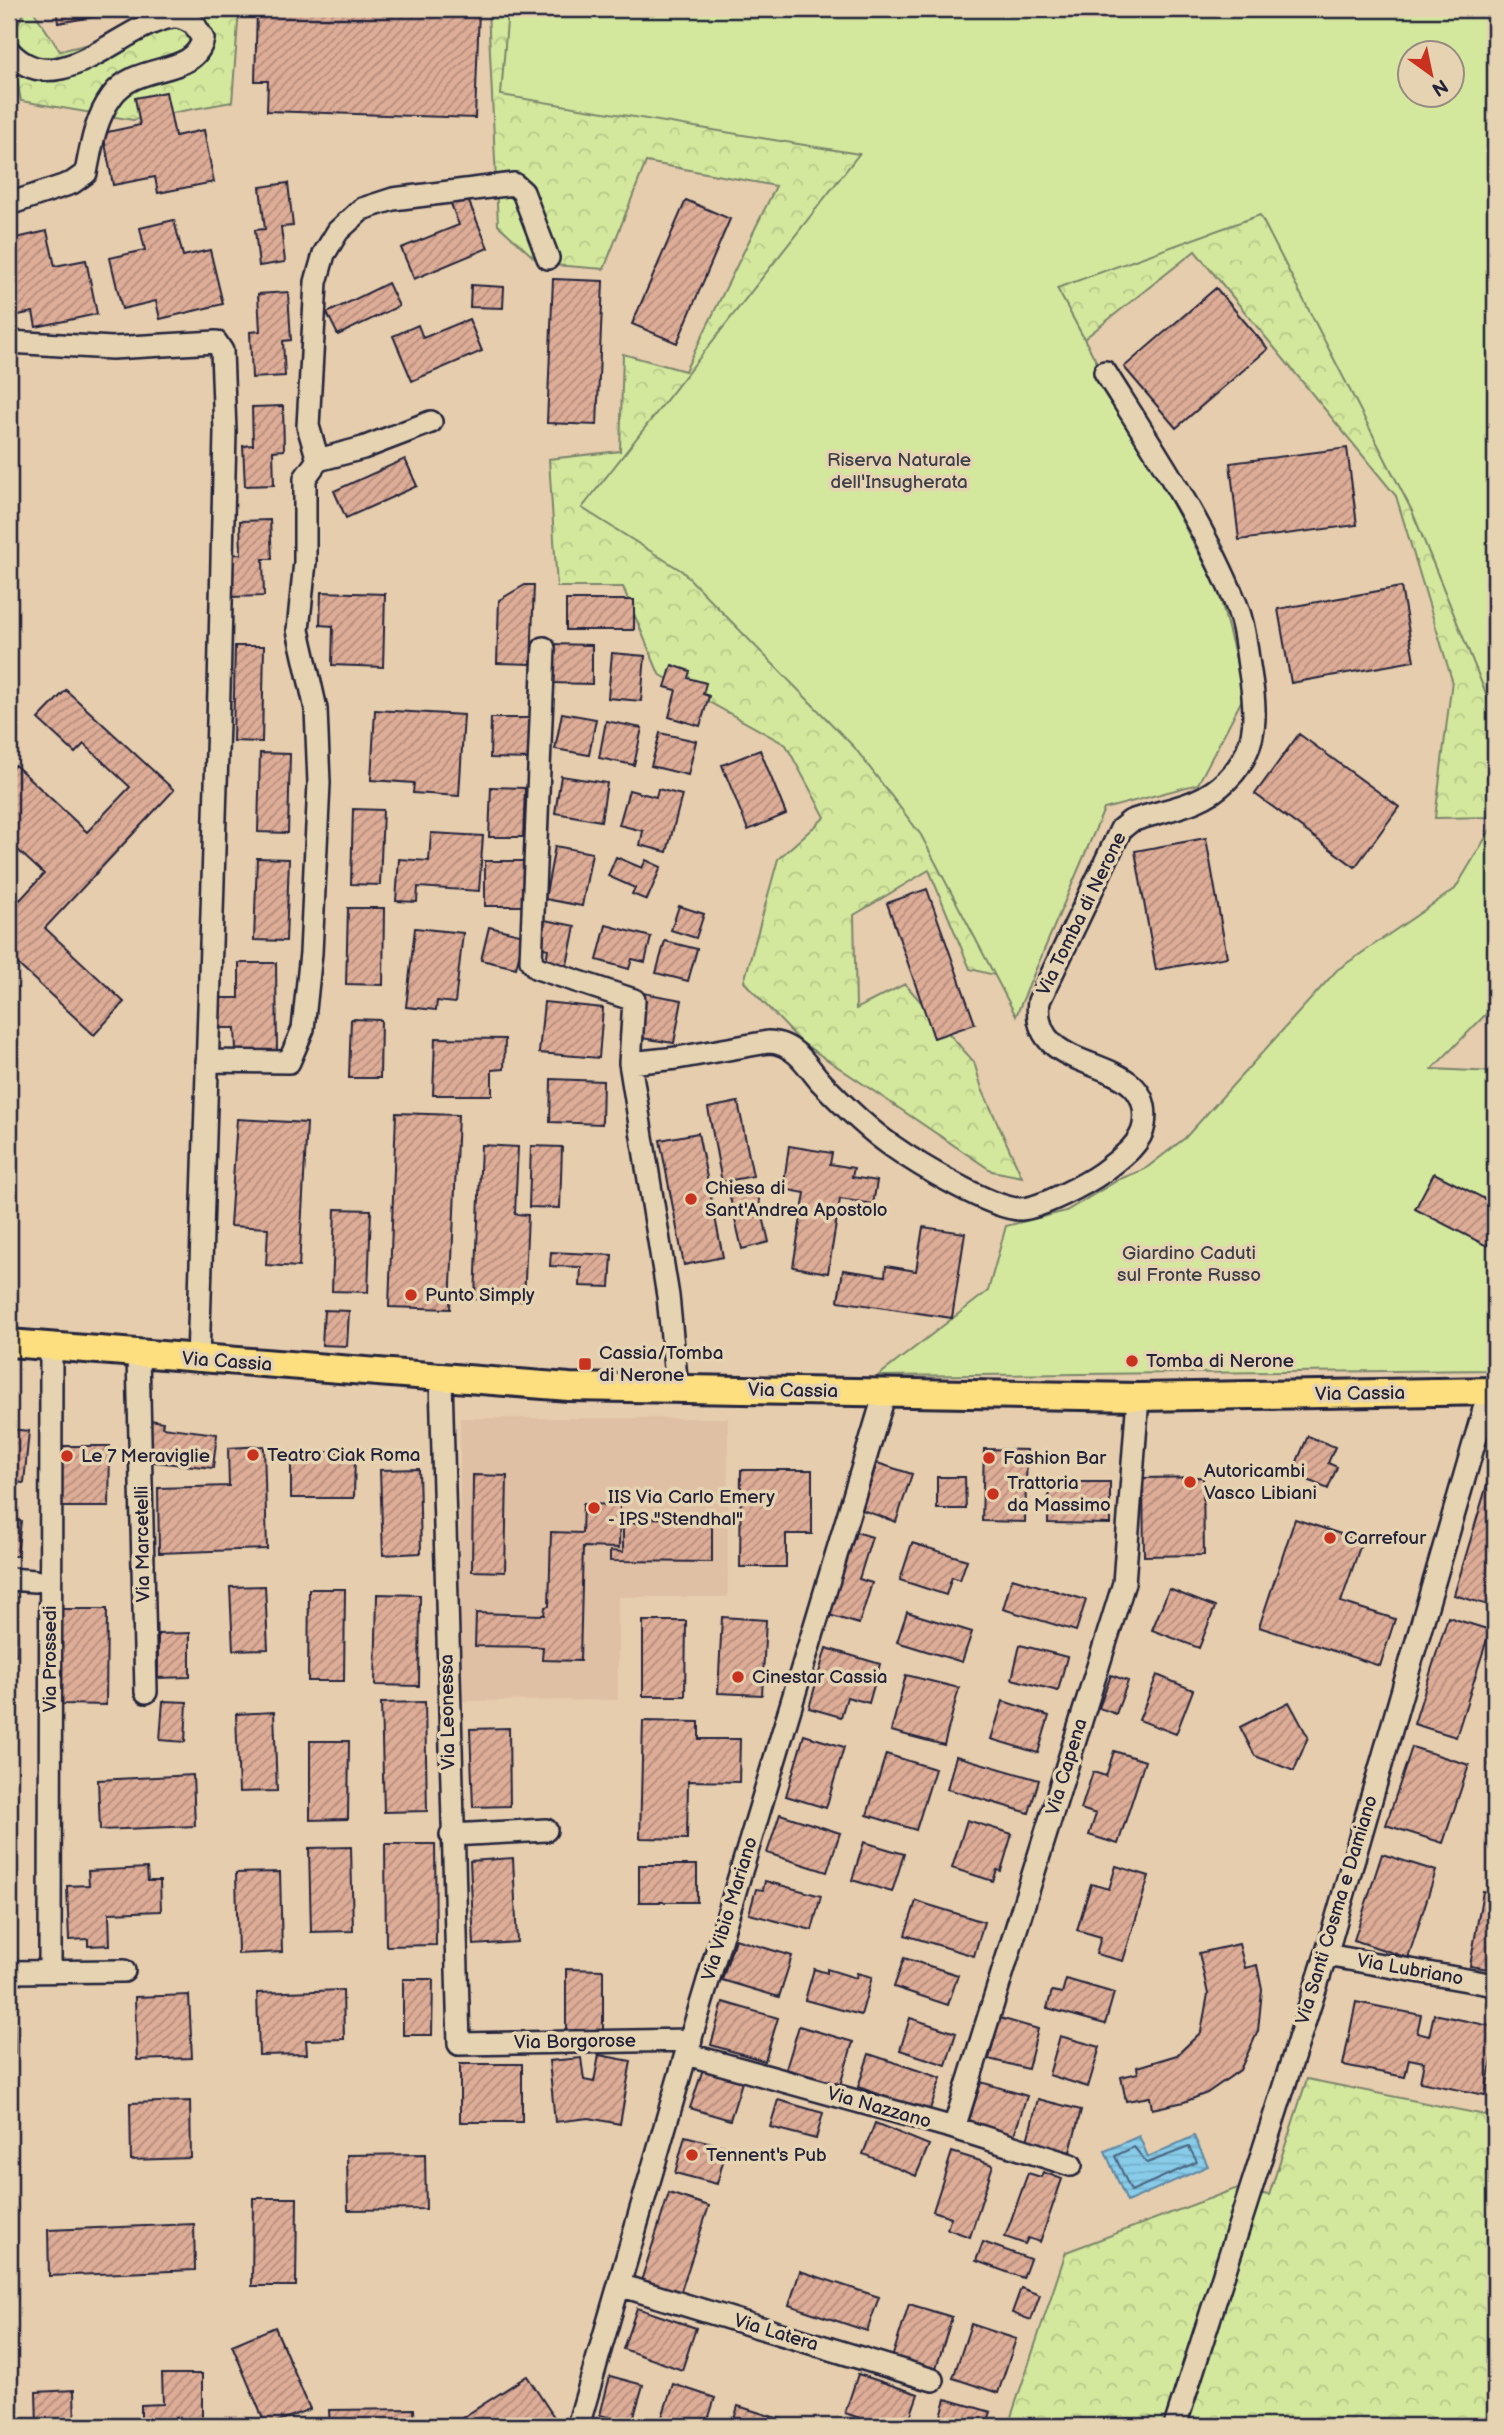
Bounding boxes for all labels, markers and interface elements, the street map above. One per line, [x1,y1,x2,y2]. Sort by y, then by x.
north arrow [1396,38,1466,108]
text: N [1427,73,1452,101]
park label: Riserva Naturale dell'Insugherata [827,449,971,494]
street label: Via Tomba di Nerone [1032,828,1132,1000]
place label: Chiesa di Sant'Andrea Apostolo [705,1177,888,1222]
marker: Chiesa di Sant'Andrea Apostolo [683,1191,699,1207]
park label: Giardino Caduti sul Fronte Russo [1117,1242,1261,1287]
place label: Punto Simply [425,1284,535,1307]
marker: Punto Simply [403,1287,419,1303]
place label: Cassia/Tomba di Nerone [599,1342,723,1387]
street label: Via Cassia [181,1347,273,1377]
place label: Tomba di Nerone [1146,1350,1294,1373]
marker: Tomba di Nerone [1124,1353,1140,1369]
marker: Cassia/Tomba di Nerone [577,1356,593,1372]
street label: Via Cassia [748,1379,838,1403]
street label: Via Cassia [1315,1382,1405,1406]
place label: Teatro Ciak Roma [267,1444,421,1467]
place label: Le 7 Meraviglie [81,1445,210,1468]
marker: Teatro Ciak Roma [245,1447,261,1463]
place label: Fashion Bar [1003,1447,1107,1470]
marker: Le 7 Meraviglie [59,1448,75,1464]
marker: Fashion Bar [981,1450,997,1466]
place label: Autoricambi Vasco Libiani [1204,1460,1317,1505]
place label: Trattoria da Massimo [1007,1472,1111,1517]
marker: Autoricambi Vasco Libiani [1182,1474,1198,1490]
street label: Via Marcetelli [130,1486,156,1602]
place label: IIS Via Carlo Emery - IPS "Stendhal" [608,1486,775,1531]
marker: Trattoria da Massimo [985,1486,1001,1502]
marker: IIS Via Carlo Emery - IPS "Stendhal" [586,1500,602,1516]
place label: Carrefour [1344,1527,1427,1550]
marker: Carrefour [1322,1530,1338,1546]
street label: Via Prossedi [39,1606,62,1712]
street label: Via Leonessa [435,1654,461,1770]
place label: Cinestar Cassia [752,1666,888,1689]
marker: Cinestar Cassia [730,1669,746,1685]
street label: Via Capena [1041,1716,1093,1818]
street label: Via Santi Cosma e Damiano [1291,1793,1383,2027]
street label: Via Vibio Mariano [697,1834,763,1984]
street label: Via Lubriano [1355,1949,1465,1991]
street label: Via Borgorose [514,2029,636,2055]
street label: Via Nazzano [824,2082,934,2134]
place label: Tennent's Pub [706,2144,827,2167]
marker: Tennent's Pub [684,2147,700,2163]
street label: Via Latera [731,2309,821,2357]

